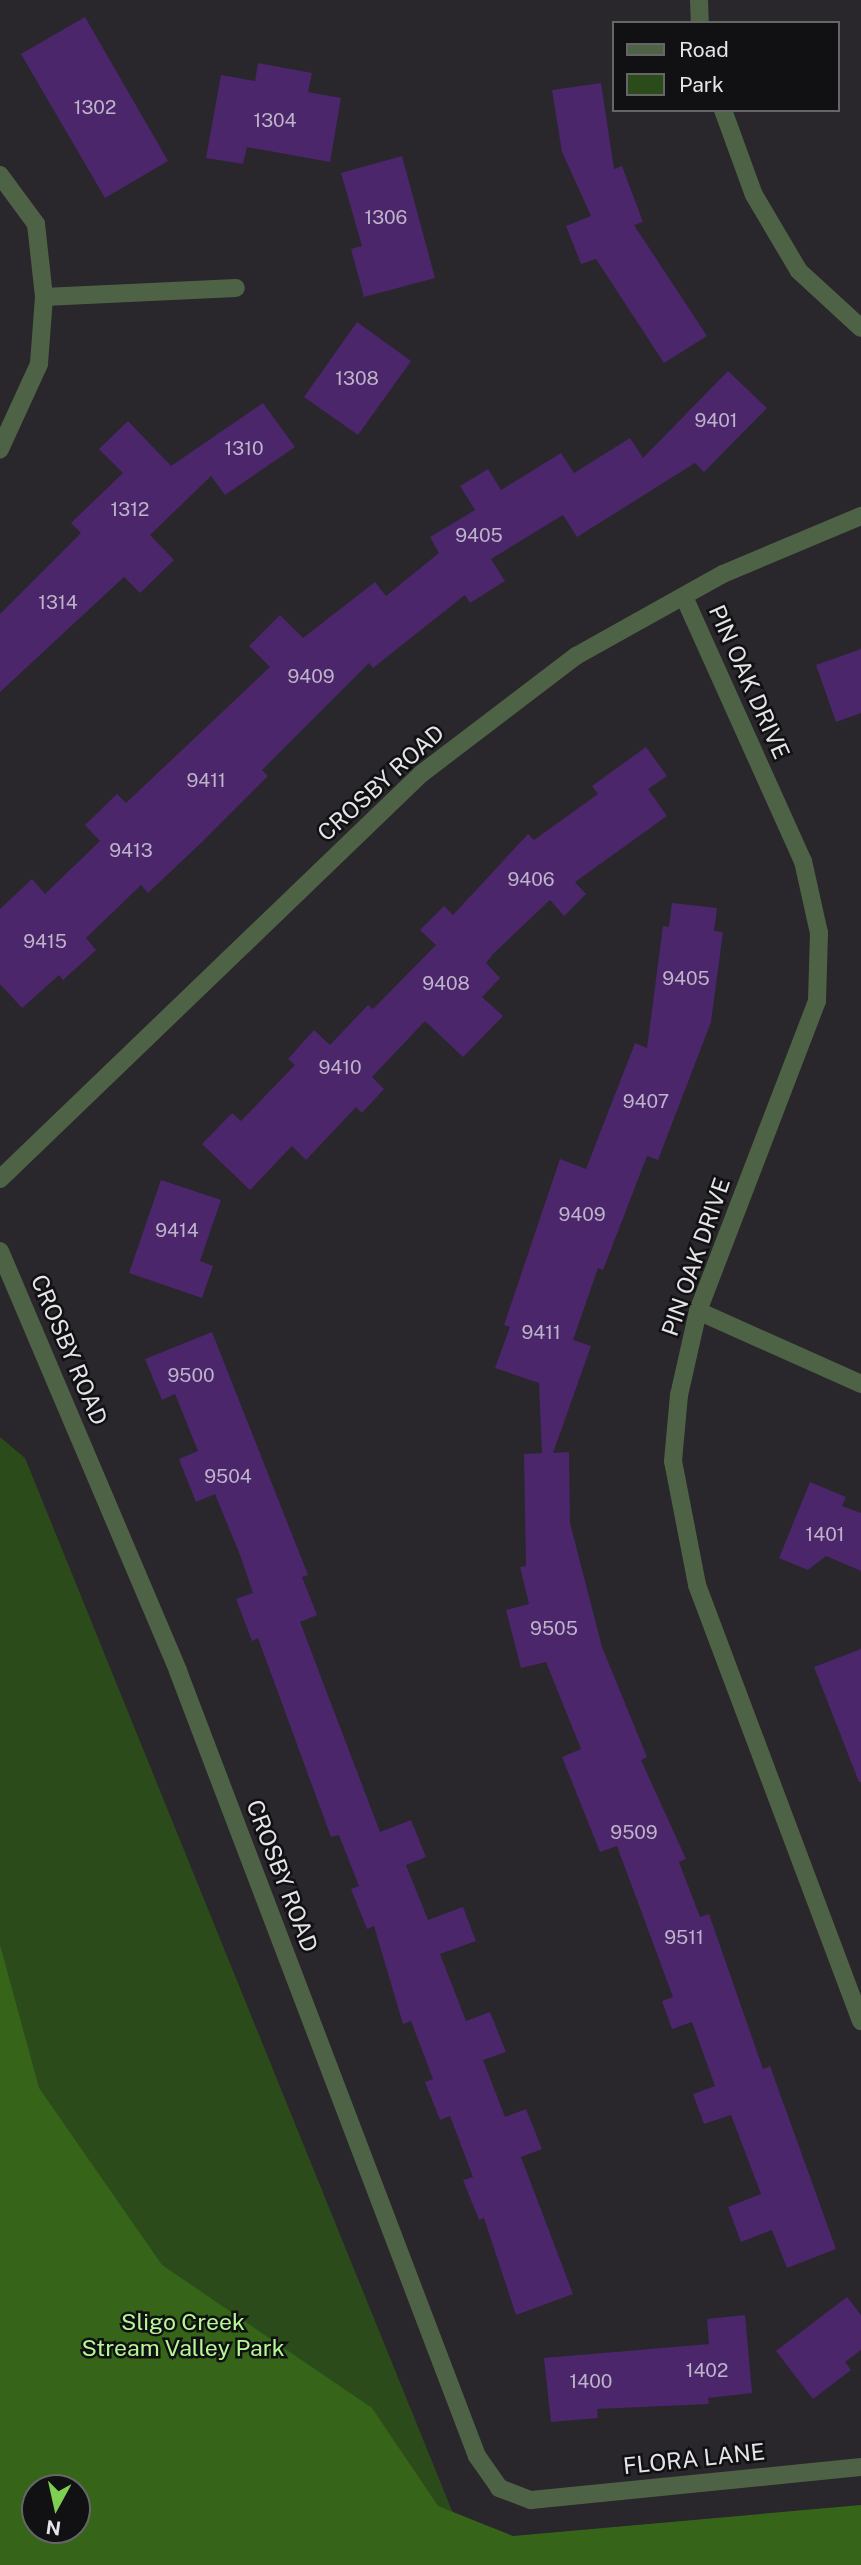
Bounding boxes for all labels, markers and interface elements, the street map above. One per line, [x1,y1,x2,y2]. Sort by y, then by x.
legend [612,21,840,112]
text: Road [679,37,729,62]
text: Park [679,72,724,97]
house number: 1302 [74,97,116,119]
house number: 1304 [253,110,297,132]
house number: 1306 [365,207,407,229]
house number: 1308 [335,368,379,390]
house number: 9401 [694,410,738,432]
house number: 1310 [224,438,264,460]
house number: 1312 [111,499,149,521]
house number: 9405 [455,525,503,547]
house number: 1314 [38,592,78,614]
street label: PIN OAK DRIVE [703,601,795,763]
house number: 9409 [287,666,335,688]
street label: CROSBY ROAD [312,719,450,847]
house number: 9411 [186,770,226,792]
house number: 9413 [109,840,153,862]
house number: 9406 [507,869,555,891]
house number: 9415 [23,931,67,953]
house number: 9405 [662,968,710,990]
house number: 9408 [422,973,470,995]
house number: 9410 [318,1057,362,1079]
house number: 9407 [623,1091,669,1113]
street label: PIN OAK DRIVE [656,1174,736,1340]
house number: 9409 [558,1204,606,1226]
house number: 9414 [155,1220,199,1242]
street label: CROSBY ROAD [25,1270,113,1430]
house number: 9411 [521,1322,561,1344]
house number: 9500 [167,1365,215,1387]
house number: 9504 [204,1466,252,1488]
house number: 1401 [805,1524,845,1546]
house number: 9505 [530,1618,578,1640]
street label: CROSBY ROAD [240,1796,324,1956]
house number: 9509 [610,1822,658,1844]
house number: 9511 [664,1927,704,1949]
park label: Sligo Creek Stream Valley Park [81,2308,285,2362]
house number: 1402 [686,2360,728,2382]
house number: 1400 [570,2371,612,2393]
street label: FLORA LANE [622,2438,766,2480]
north arrow [21,2474,91,2544]
text: N [44,2516,62,2540]

